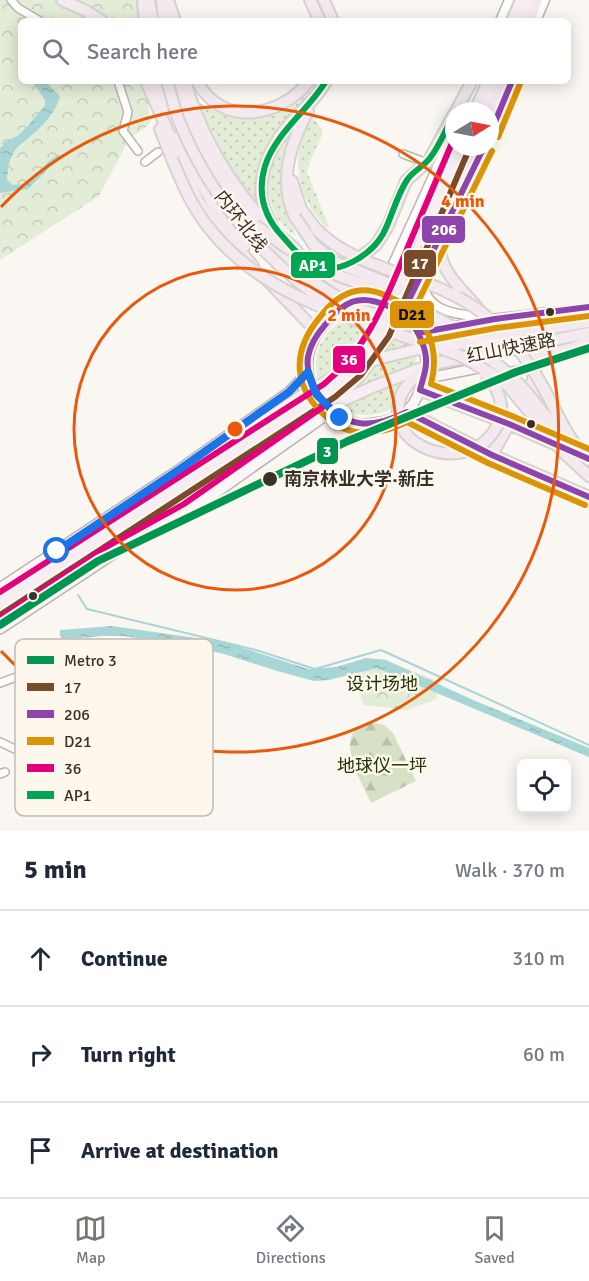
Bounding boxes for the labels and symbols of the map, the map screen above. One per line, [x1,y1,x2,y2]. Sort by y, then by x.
north arrow [445,102,499,156]
street label: 内环北线 [210,186,272,256]
text: 4 min [441,190,485,212]
line badge: 206 [421,215,466,244]
text: 206 [431,220,457,240]
line badge: 17 [403,249,437,278]
line badge: AP1 [290,251,336,279]
text: 17 [411,254,429,274]
text: AP1 [299,256,327,276]
line badge: D21 [389,300,435,329]
text: 2 min [327,304,371,326]
text: D21 [398,305,426,325]
unlabelled marker [544,306,556,318]
street label: 红山快速路 [465,329,557,367]
line badge: 36 [332,345,366,374]
text: 36 [340,350,358,370]
route end [326,404,352,430]
unlabelled marker [525,418,537,430]
centre of rings [225,419,245,439]
line badge: 3 [316,437,339,465]
text: 3 [323,442,331,462]
place label: 南京林业大学·新庄 [284,468,434,490]
marker: 南京林业大学·新庄 [261,470,279,488]
route start [43,537,69,563]
unlabelled marker [27,590,39,602]
legend [15,639,213,816]
text: Metro 3 [64,651,117,671]
park label: 设计场地 [346,673,418,695]
text: 17 [64,678,81,698]
text: 206 [64,705,90,725]
text: D21 [64,732,92,752]
park label: 地球仪一坪 [337,755,427,777]
text: 36 [64,759,81,779]
text: AP1 [64,786,92,806]

